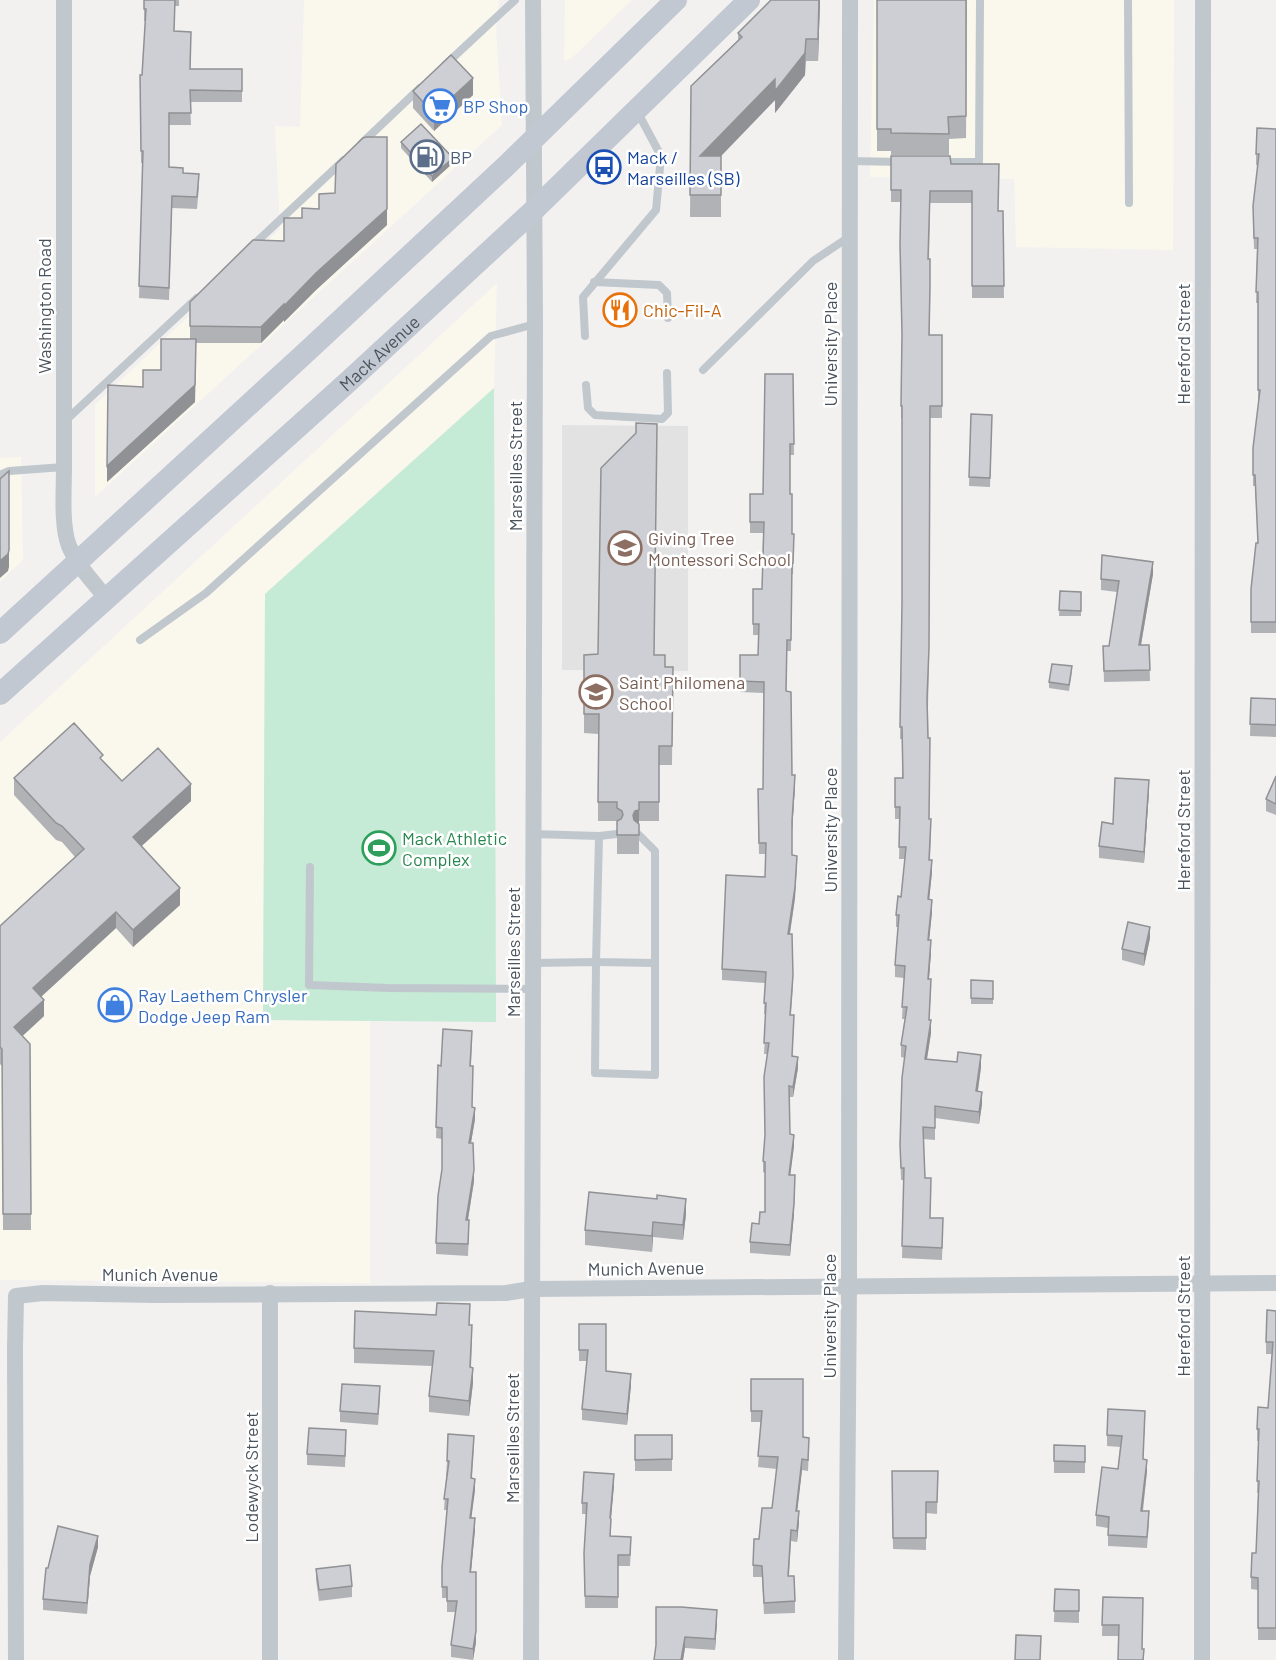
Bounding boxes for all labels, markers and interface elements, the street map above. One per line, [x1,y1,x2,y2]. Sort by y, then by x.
supermarket icon: BP Shop [422,88,458,124]
place label: BP Shop [463,95,528,117]
fuel station icon: BP [409,139,445,175]
place label: BP [450,146,472,168]
place label: Mack / Marseilles (SB) [627,146,740,189]
bus stop icon: Mack / Marseilles (SB) [586,149,622,185]
street label: Washington Road [33,238,55,374]
street label: University Place [819,282,841,406]
street label: Hereford Street [1172,283,1194,405]
restaurant icon: Chic-Fil-A [602,292,638,328]
place label: Chic-Fil-A [643,299,722,321]
street label: Mack Avenue [335,311,424,396]
street label: Marseilles Street [504,401,526,531]
place label: Giving Tree Montessori School [648,527,791,570]
school or university icon: Giving Tree Montessori School [607,530,643,566]
place label: Saint Philomena School [619,671,745,714]
school or university icon: Saint Philomena School [578,674,614,710]
street label: University Place [819,768,841,892]
street label: Hereford Street [1172,769,1194,891]
place label: Mack Athletic Complex [402,827,507,870]
sports icon: Mack Athletic Complex [361,830,397,866]
street label: Marseilles Street [502,887,524,1017]
place label: Ray Laethem Chrysler Dodge Jeep Ram [138,984,308,1027]
shop icon: Ray Laethem Chrysler Dodge Jeep Ram [97,987,133,1023]
street label: University Place [818,1254,840,1378]
street label: Hereford Street [1172,1255,1194,1377]
street label: Munich Avenue [587,1256,705,1280]
street label: Munich Avenue [102,1263,218,1285]
street label: Marseilles Street [501,1373,523,1503]
street label: Lodewyck Street [240,1411,262,1543]

